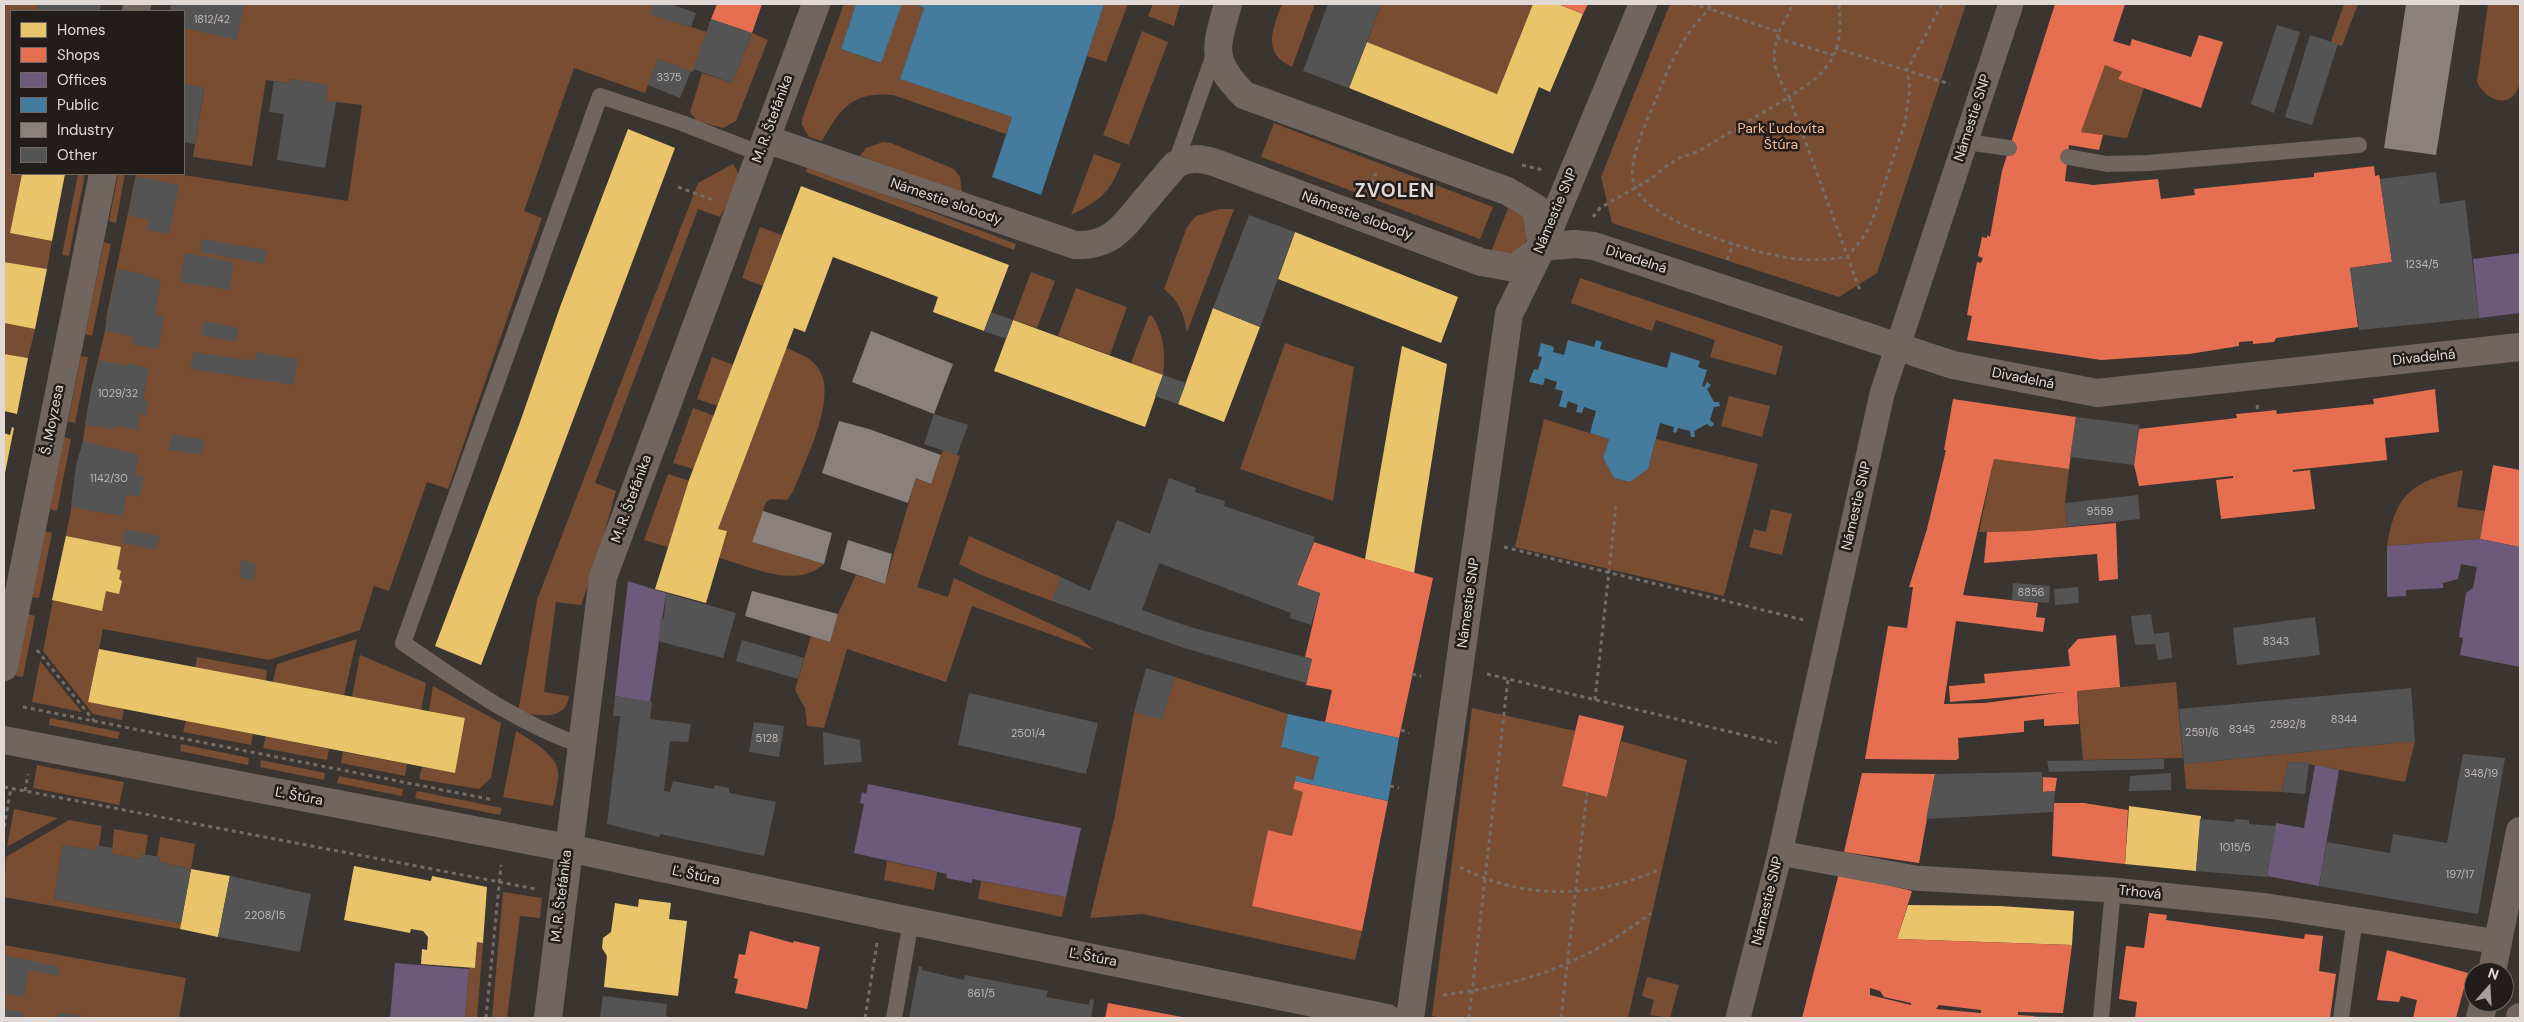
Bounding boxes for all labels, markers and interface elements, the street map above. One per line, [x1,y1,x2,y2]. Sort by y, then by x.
legend [10,10,185,175]
house number: 1812/42 [194,13,230,27]
text: Homes [57,20,106,40]
text: Shops [57,45,100,65]
text: Offices [57,70,107,90]
house number: 3375 [656,71,682,85]
street label: Námestie SNP [1951,72,1995,164]
street label: M. R. Štefánika [749,73,797,165]
text: Public [57,95,99,115]
text: Industry [57,120,114,140]
park label: Park Ľudovíta Štúra [1737,121,1825,154]
text: Other [57,145,97,165]
street label: Námestie SNP [1531,166,1581,256]
street label: Námestie slobody [888,175,1004,229]
district label: ZVOLEN [1354,181,1436,203]
street label: Námestie slobody [1299,188,1415,244]
street label: Divadelná [1603,242,1669,278]
house number: 1234/5 [2405,258,2439,272]
street label: Divadelná [2392,346,2456,370]
street label: Divadelná [1990,365,2056,393]
street label: Š. Moyzesa [38,384,68,456]
house number: 1029/32 [98,387,138,401]
street label: M. R. Štefánika [608,453,656,545]
street label: Námestie SNP [1839,460,1875,552]
house number: 1142/30 [90,472,128,486]
house number: 9559 [2087,505,2113,519]
street label: Námestie SNP [1454,557,1484,649]
house number: 8856 [2018,586,2044,600]
house number: 8343 [2263,635,2289,649]
house number: 8344 [2331,713,2357,727]
house number: 2592/8 [2270,718,2306,732]
house number: 8345 [2229,723,2255,737]
house number: 2591/6 [2185,726,2219,740]
house number: 2501/4 [1011,727,1045,741]
house number: 5128 [756,732,778,746]
house number: 348/19 [2464,767,2498,781]
street label: Ľ. Štúra [274,784,324,810]
house number: 1015/5 [2219,841,2251,855]
street label: M. R. Štefánika [548,849,576,943]
street label: Námestie SNP [1749,855,1787,947]
street label: Ľ. Štúra [671,863,721,889]
house number: 197/17 [2446,868,2474,882]
street label: Trhová [2118,882,2162,904]
house number: 2208/15 [245,909,285,923]
street label: Ľ. Štúra [1068,945,1118,971]
north arrow [2464,962,2514,1012]
text: N [2486,964,2501,984]
house number: 861/5 [967,987,995,1001]

